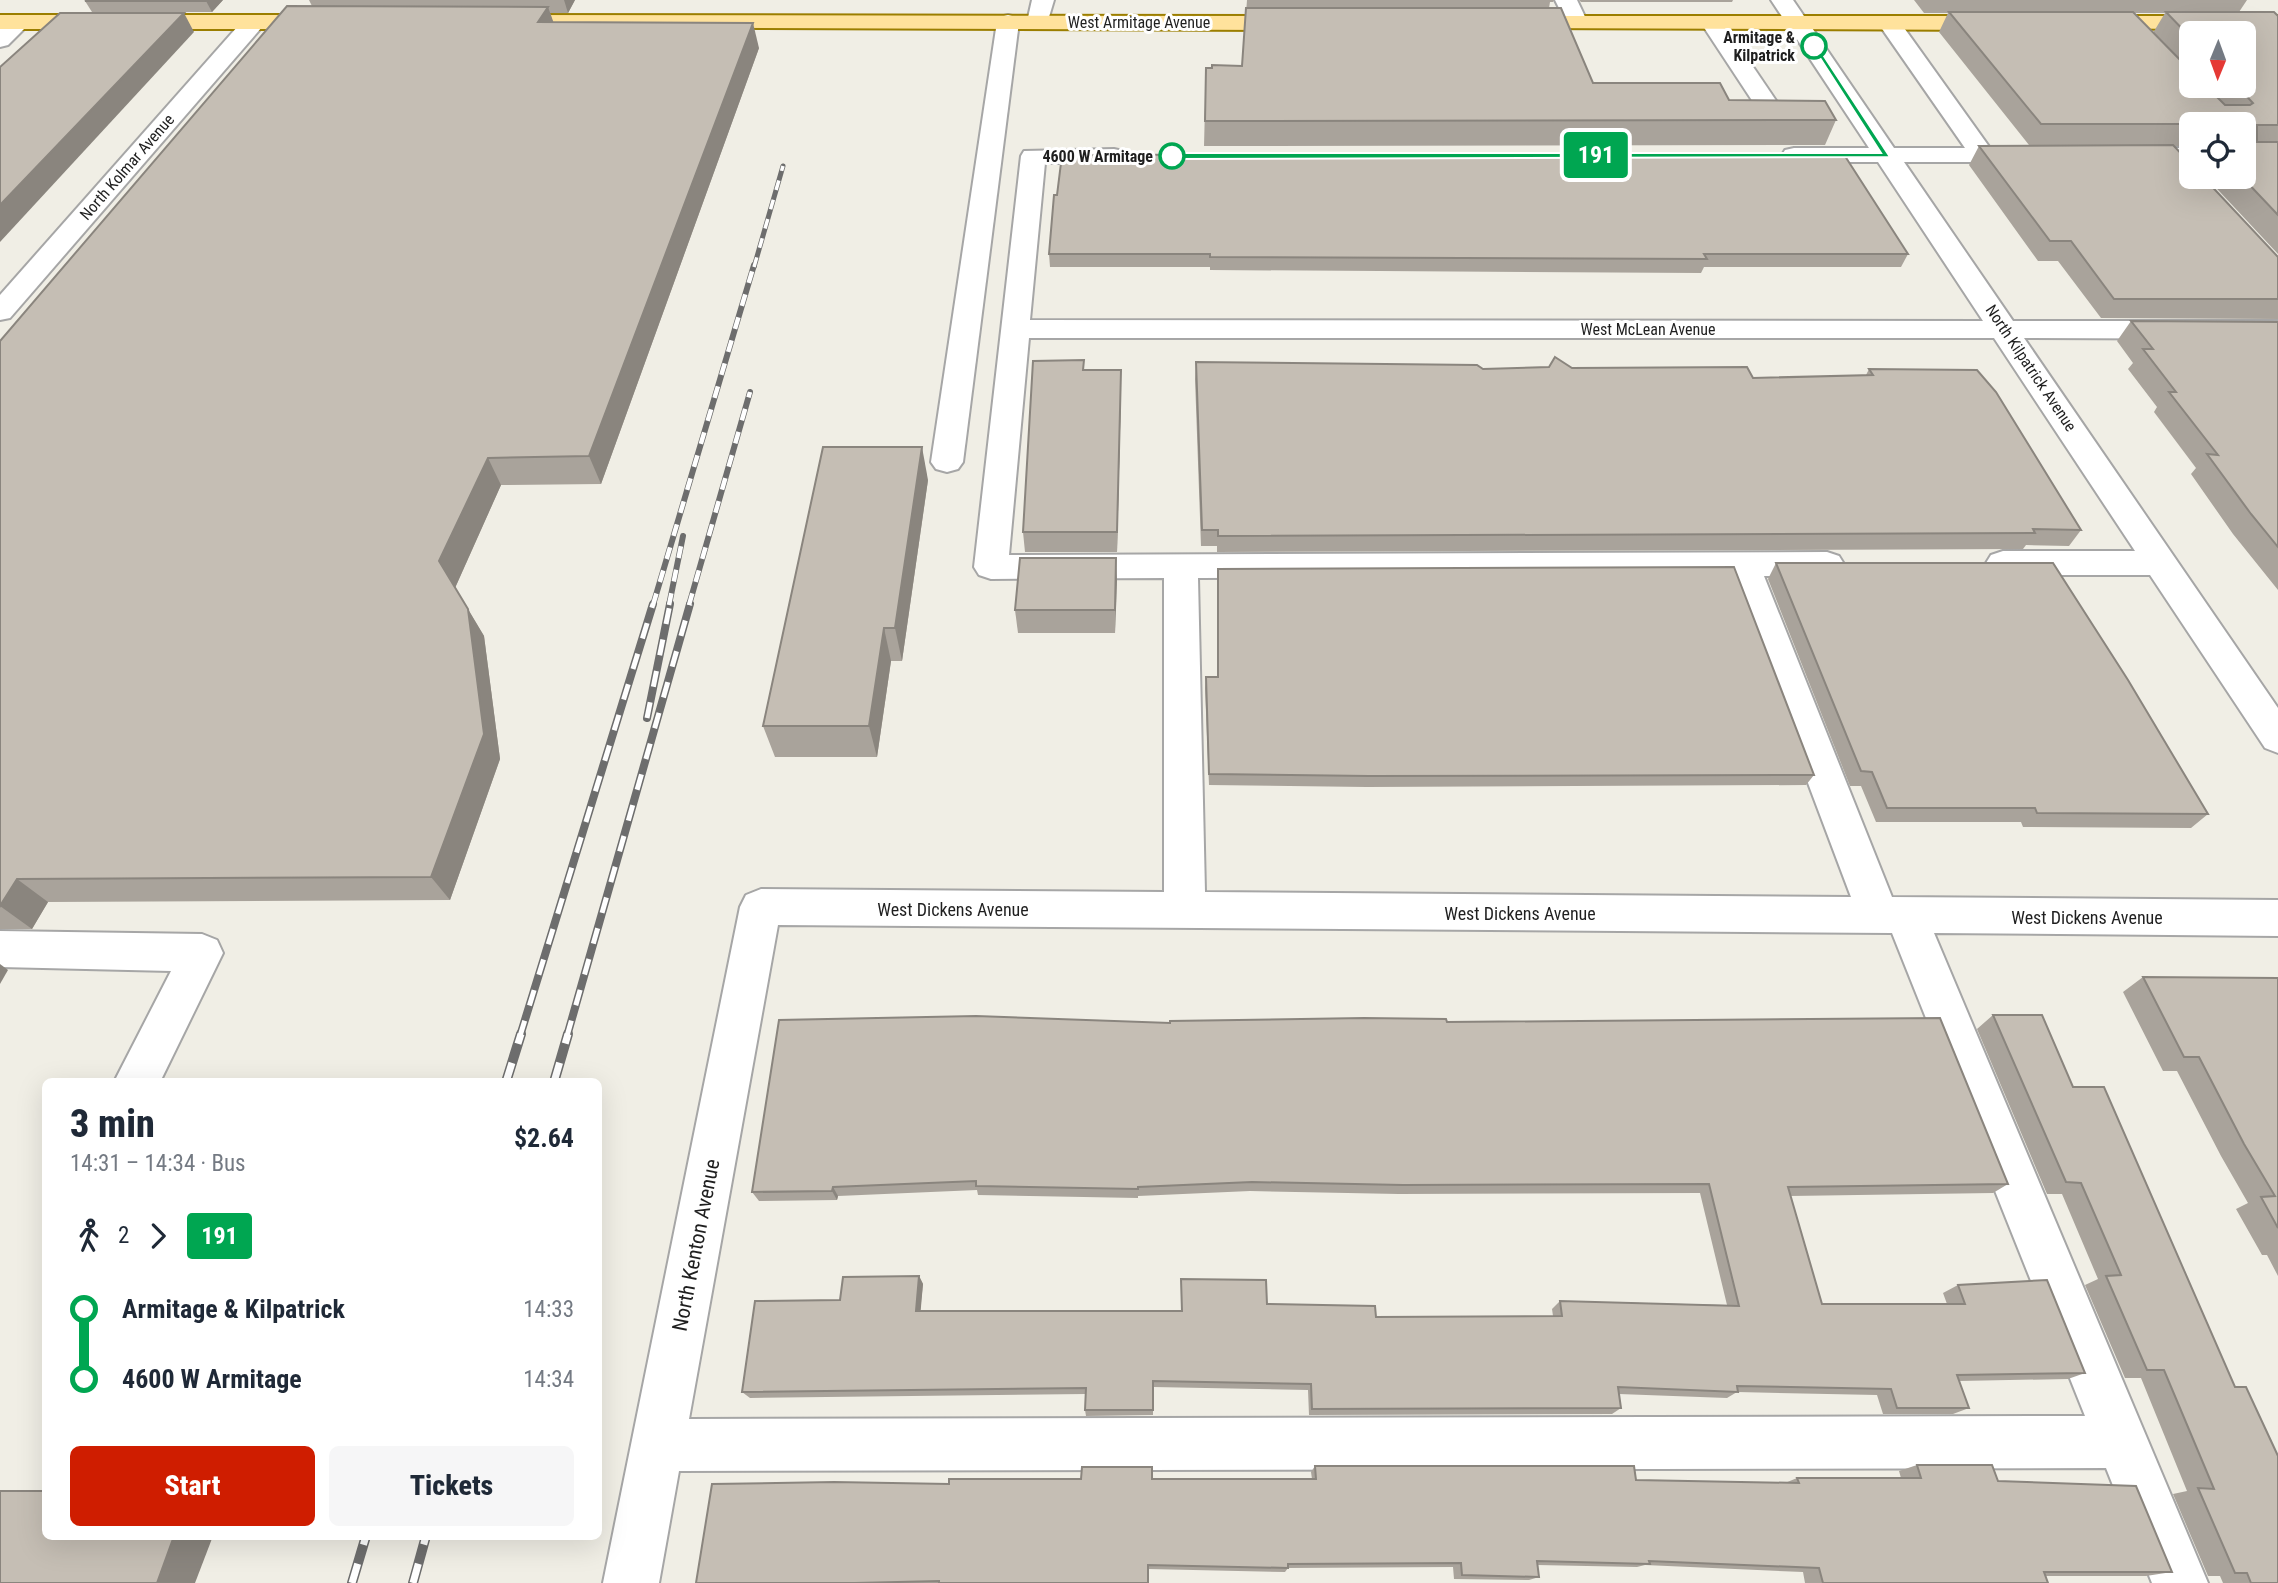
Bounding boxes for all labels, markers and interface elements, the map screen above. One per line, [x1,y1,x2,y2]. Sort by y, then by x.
street label: West Armitage Avenue [1068,13,1210,32]
north arrow [2179,21,2256,98]
map controls [2179,21,2256,189]
place label: Armitage & Kilpatrick [1723,28,1795,65]
marker: Armitage & Kilpatrick [1801,33,1827,59]
street label: North Kolmar Avenue [76,110,178,224]
button: locate [2179,112,2256,189]
line badge: 191 [1556,132,1636,178]
text: 191 [1578,141,1614,169]
marker: 4600 W Armitage [1159,143,1185,169]
place label: 4600 W Armitage [1042,147,1153,166]
street label: North Kilpatrick Avenue [1982,301,2080,435]
street label: West McLean Avenue [1581,320,1715,339]
street label: West Dickens Avenue [877,899,1029,920]
street label: West Dickens Avenue [1444,903,1596,924]
street label: West Dickens Avenue [2011,907,2163,928]
text: 3 min [70,1102,155,1146]
text: $2.64 [514,1123,574,1153]
text: 14:31 – 14:34 · Bus [70,1150,246,1177]
street label: North Kenton Avenue [668,1157,724,1333]
icon: walk [70,1217,108,1255]
icon: forward [139,1217,177,1255]
text: 2 [118,1222,129,1249]
text: 191 [201,1222,238,1250]
text: Armitage & Kilpatrick [122,1294,345,1324]
text: 14:33 [523,1296,574,1323]
text: 4600 W Armitage [122,1364,302,1394]
text: 14:34 [523,1366,574,1393]
button: Start [70,1446,315,1526]
button: Tickets [329,1446,574,1526]

